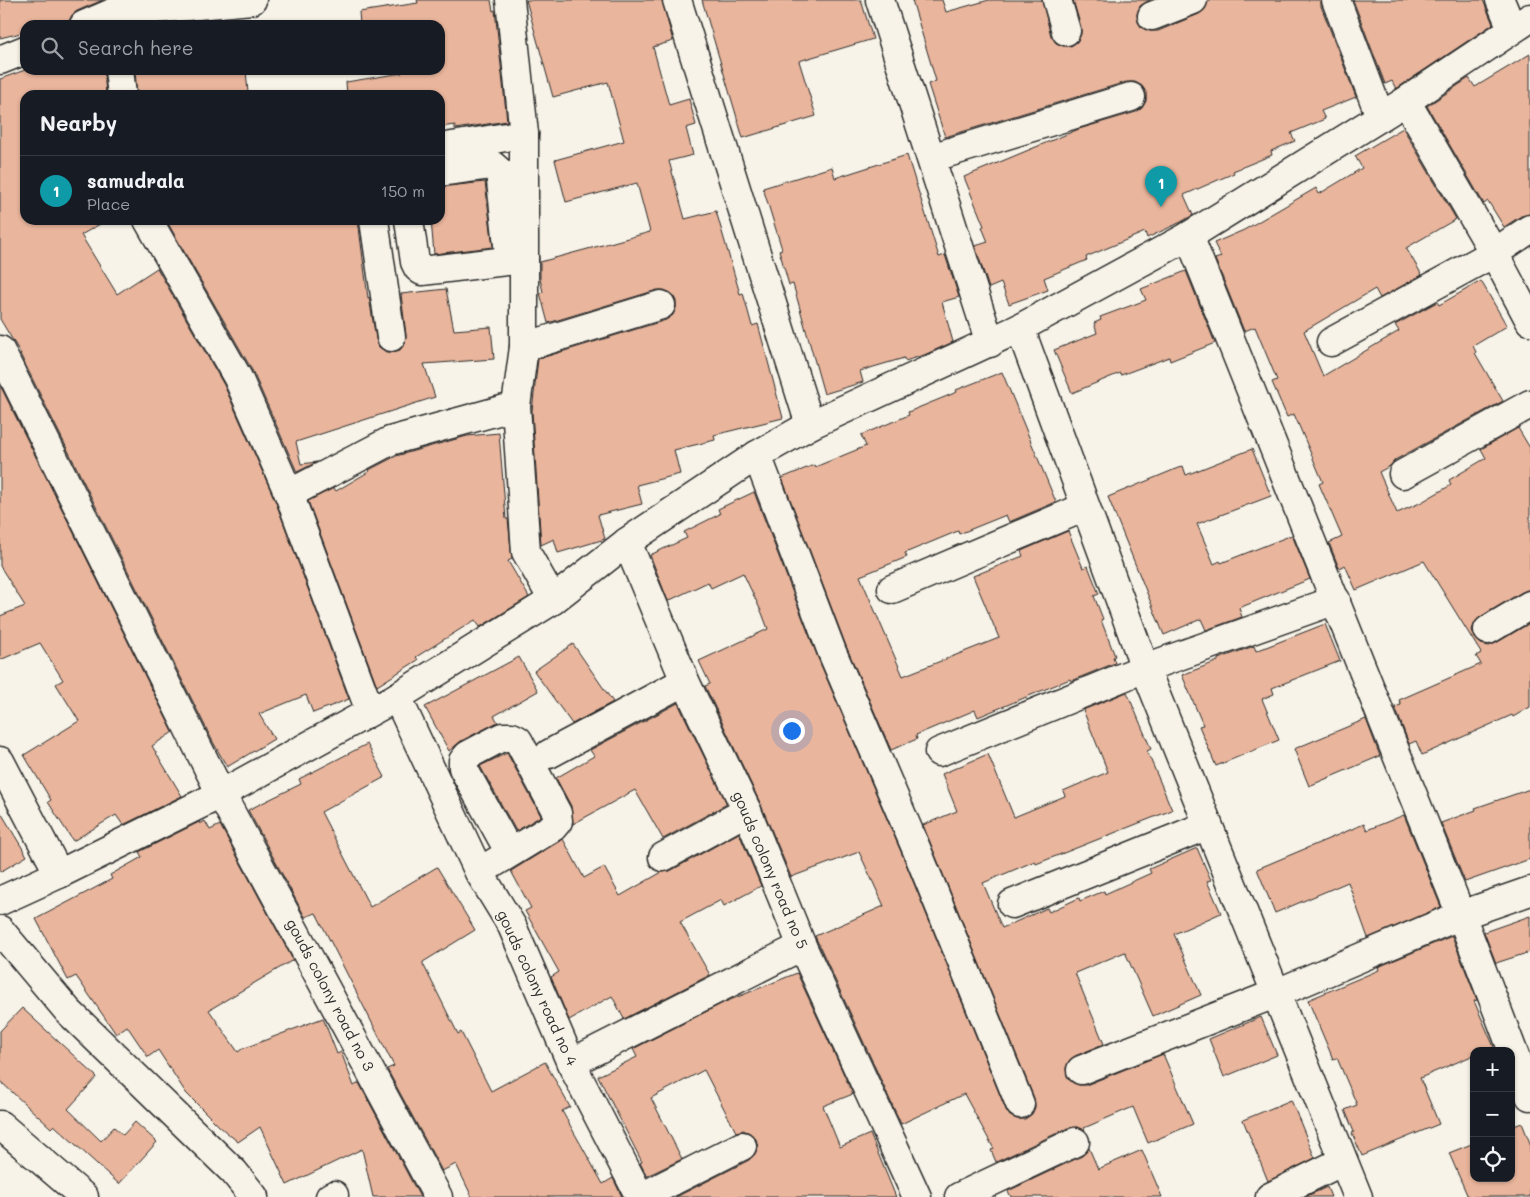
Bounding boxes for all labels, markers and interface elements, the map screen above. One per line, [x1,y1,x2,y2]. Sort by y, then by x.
search box [20,20,445,75]
icon: search [38,34,66,62]
text: Search here [78,35,194,60]
text: Nearby [40,109,117,136]
pin: 1 [1145,166,1177,207]
text: samudrala [87,168,185,193]
text: 1 [52,180,60,201]
text: 150 m [381,180,425,201]
text: Place [87,193,130,214]
your location [779,718,805,744]
street label: gouds colony road no 5 [729,788,813,952]
street label: gouds colony road no 4 [493,906,583,1069]
street label: gouds colony road no 3 [282,915,380,1074]
map controls [1470,1047,1515,1182]
button: + [1470,1047,1515,1092]
button: − [1470,1092,1515,1137]
button: locate [1470,1137,1515,1182]

